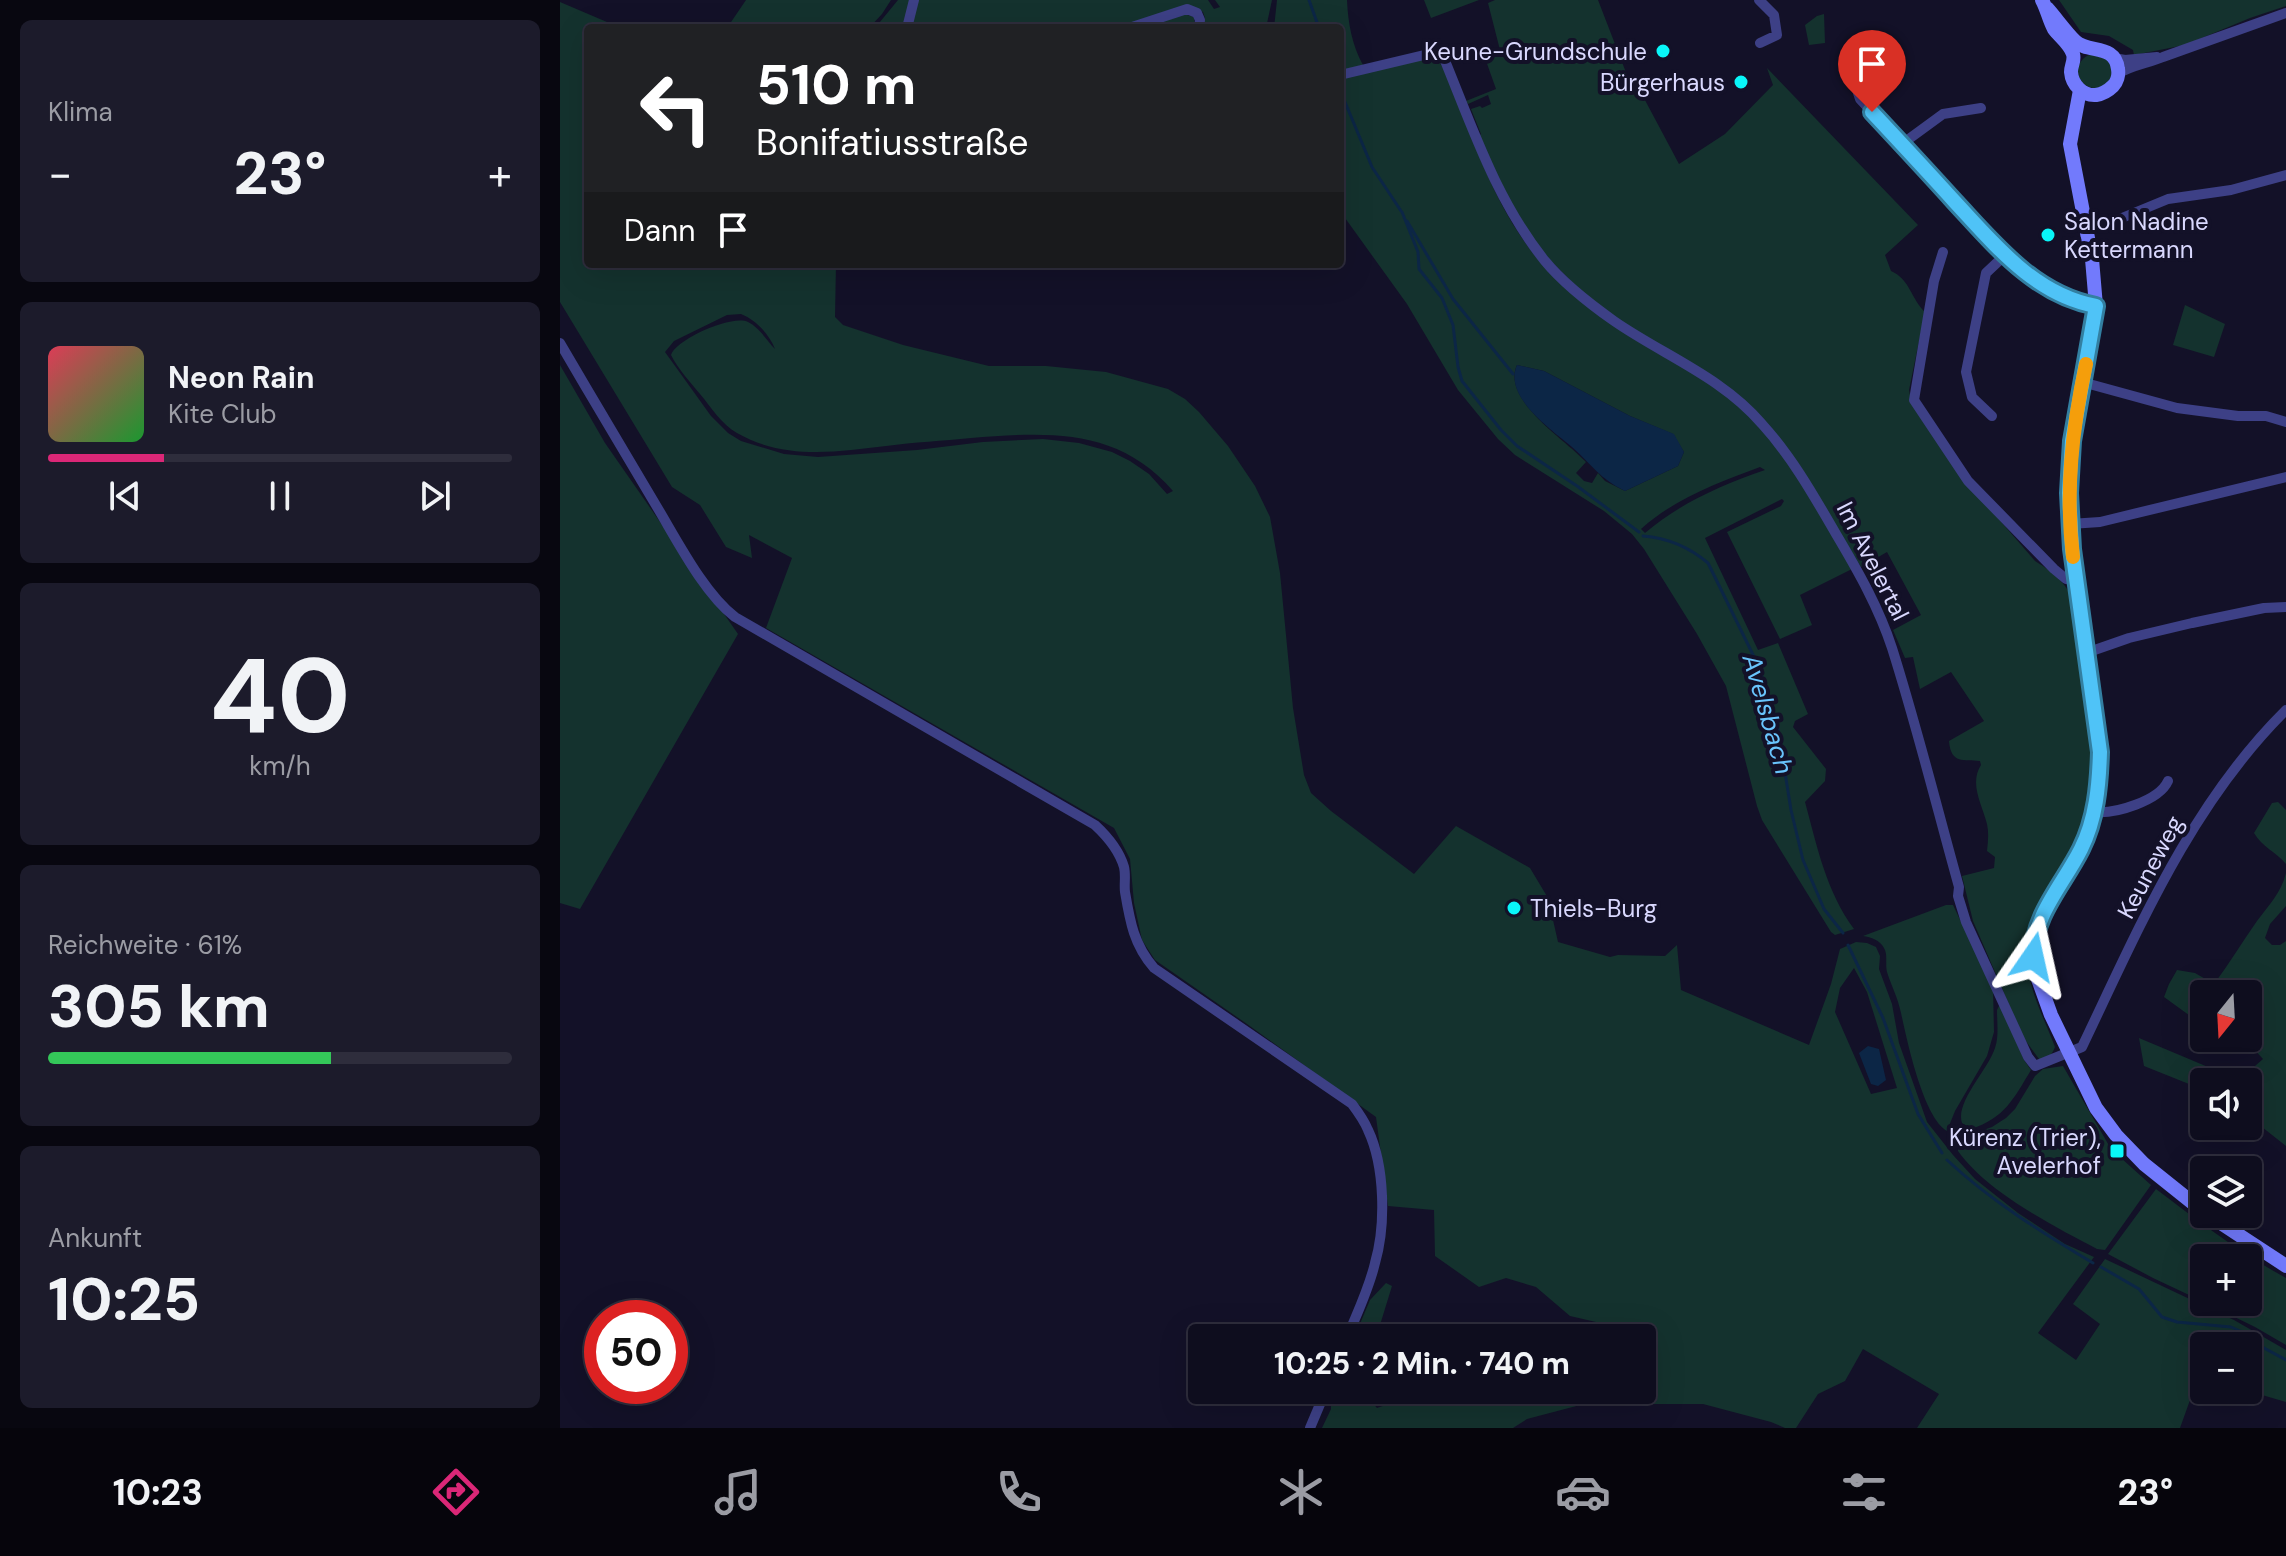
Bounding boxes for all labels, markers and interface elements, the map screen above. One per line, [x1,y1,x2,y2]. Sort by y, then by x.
pin [1838,30,1906,112]
place label: Keune-Grundschule [1424,36,1647,67]
marker: Keune-Grundschule [1654,42,1672,60]
icon: arrive [1850,42,1894,86]
text: 510 m [756,48,917,121]
icon: left [624,56,728,160]
place label: Bürgerhaus [1600,67,1725,98]
marker: Bürgerhaus [1732,73,1750,91]
text: Klima [48,95,113,129]
text: Bonifatiusstraße [756,119,1028,166]
text: 23° [234,134,326,213]
text: − [48,145,72,203]
text: + [488,145,512,203]
place label: Salon Nadine Kettermann [2064,206,2209,265]
icon: arrive [711,208,755,252]
text: Dann [624,211,695,250]
marker: Salon Nadine Kettermann [2039,226,2057,244]
text: Neon Rain [168,358,314,397]
text: Kite Club [168,397,277,431]
icon: previous [103,474,147,518]
icon: pause [258,474,302,518]
icon: next [413,474,457,518]
street label: Im Avelertal [1830,496,1916,626]
text: 40 [210,629,350,764]
water label: Avelsbach [1734,649,1801,778]
text: km/h [249,749,311,783]
street label: Keuneweg [2110,810,2190,924]
place label: Thiels-Burg [1530,893,1657,924]
marker: Thiels-Burg [1505,899,1523,917]
position arrow [1991,915,2075,999]
text: Reichweite · 61% [48,928,242,962]
text: 305 km [48,967,270,1046]
north arrow [2190,980,2262,1052]
map controls [2190,980,2262,1404]
button: sound [2190,1068,2262,1140]
place label: Kürenz (Trier), Avelerhof [1949,1122,2101,1181]
marker: Kürenz (Trier), Avelerhof [2108,1142,2126,1160]
button: layers [2190,1156,2262,1228]
text: Ankunft [48,1221,142,1255]
button: + [2190,1244,2262,1316]
text: 10:25 [48,1260,200,1339]
speed limit sign: 50 [584,1300,688,1404]
button: − [2190,1332,2262,1404]
text: 10:25 · 2 Min. · 740 m [1274,1344,1570,1383]
icon: directions [428,1464,484,1520]
icon: music [710,1464,766,1520]
icon: phone [991,1464,1047,1520]
icon: climate [1273,1464,1329,1520]
icon: car [1555,1464,1611,1520]
icon: filters [1836,1464,1892,1520]
text: 10:23 [113,1469,203,1516]
text: 23° [2118,1469,2173,1516]

